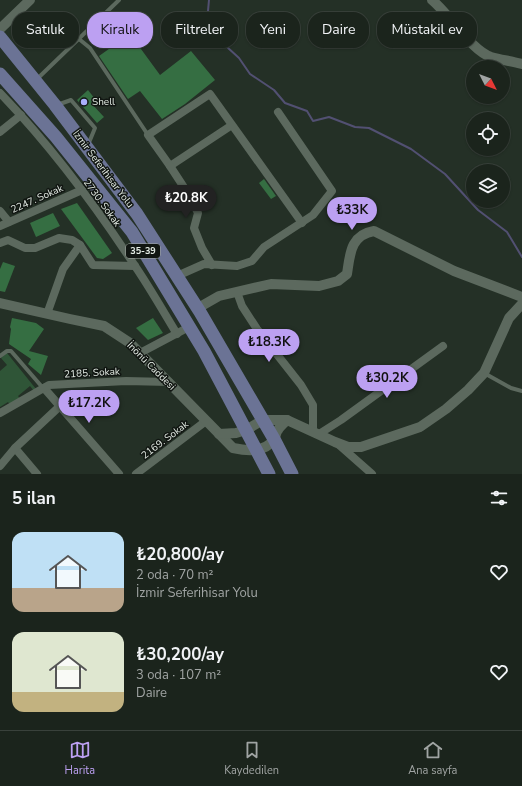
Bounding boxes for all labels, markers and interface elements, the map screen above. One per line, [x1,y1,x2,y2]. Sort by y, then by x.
chip: Satılık [12,12,79,48]
chip: Kiralık [87,12,153,48]
chip: Filtreler [161,12,238,48]
chip: Yeni [246,12,300,48]
chip: Daire [308,12,369,48]
chip: Müstakil ev [377,12,477,48]
north arrow [466,60,510,104]
map controls [466,60,510,208]
place label: Shell [92,95,115,109]
marker: Shell [79,97,89,107]
button: locate [466,112,510,156]
street label: İzmir Seferihisar Yolu [69,127,137,211]
button: layers [466,164,510,208]
street label: 2730. Sokak [80,176,125,230]
street label: 2247. Sokak [9,181,66,217]
pin: ₺20.8K [153,185,219,219]
text: ₺20.8K [164,189,208,207]
pin: ₺33K [328,197,376,231]
text: ₺33K [336,201,368,219]
road number: 35-39 [126,244,160,258]
pin: ₺18.3K [236,329,302,363]
text: ₺18.3K [247,333,291,351]
street label: İnönü Caddesi [124,339,178,393]
street label: 2185. Sokak [64,364,121,381]
pin: ₺30.2K [354,365,420,399]
text: ₺30.2K [365,369,409,387]
pin: ₺17.2K [56,390,122,424]
text: ₺17.2K [67,394,111,412]
street label: 2169. Sokak [139,417,192,462]
text: 5 ilan [12,487,56,510]
icon: filters [488,487,510,509]
text: ₺20,800/ay [136,543,224,566]
icon: home [44,548,92,596]
icon: heart [488,561,510,583]
text: 2 oda · 70 m² [136,566,214,584]
text: İzmir Seferihisar Yolu [136,584,258,602]
text: ₺30,200/ay [136,643,224,666]
icon: home [44,648,92,696]
icon: heart [488,661,510,683]
text: 3 oda · 107 m² [136,666,221,684]
text: Daire [136,684,167,702]
tab: Harita [65,739,95,778]
tab: Kaydedilen [224,739,279,778]
tab: Ana sayfa [408,739,457,778]

